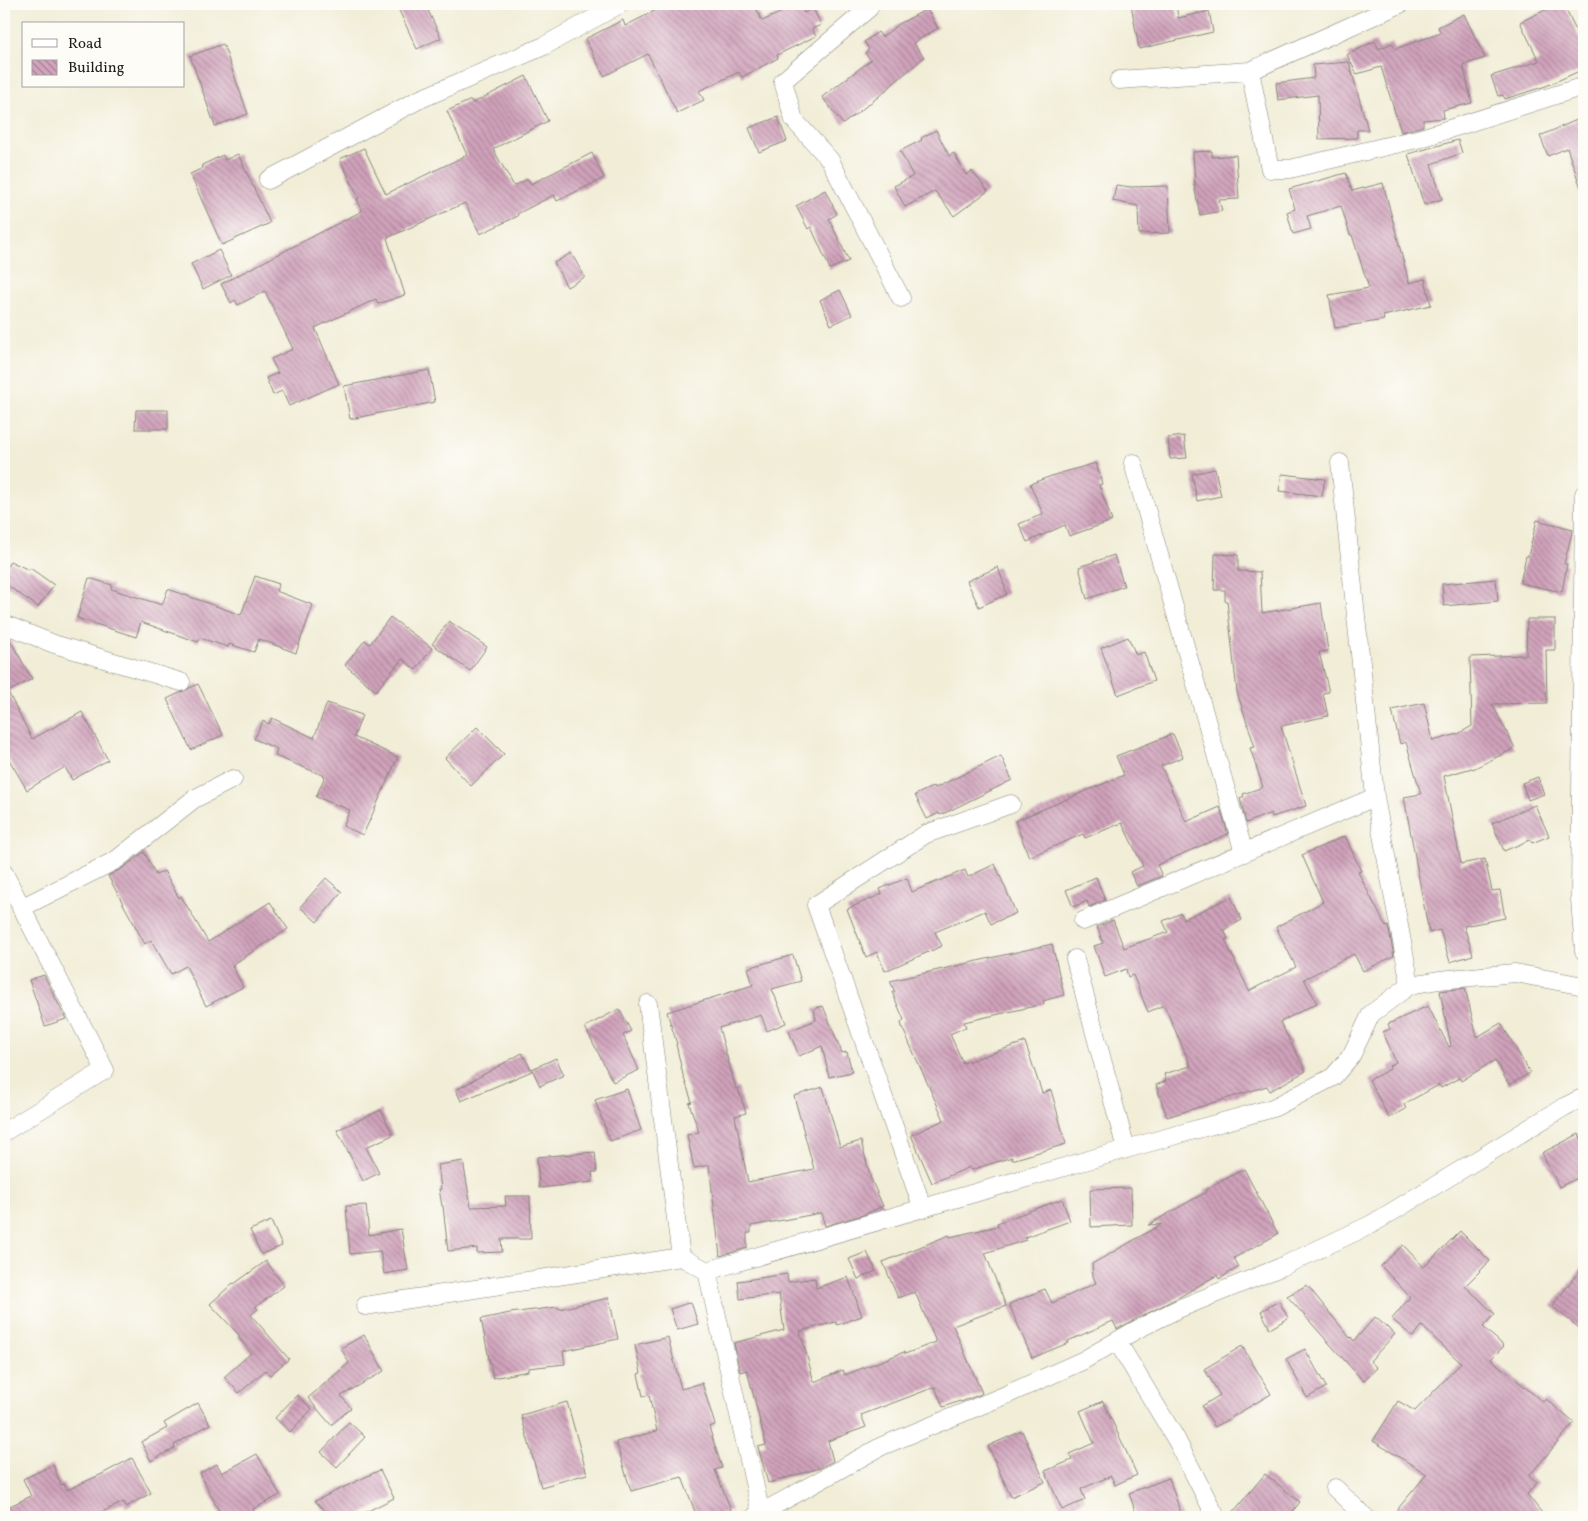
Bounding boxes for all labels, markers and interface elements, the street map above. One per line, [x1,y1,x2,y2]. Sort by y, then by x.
legend [22,22,185,88]
text: Road [68,34,102,55]
text: Building [68,58,125,79]

